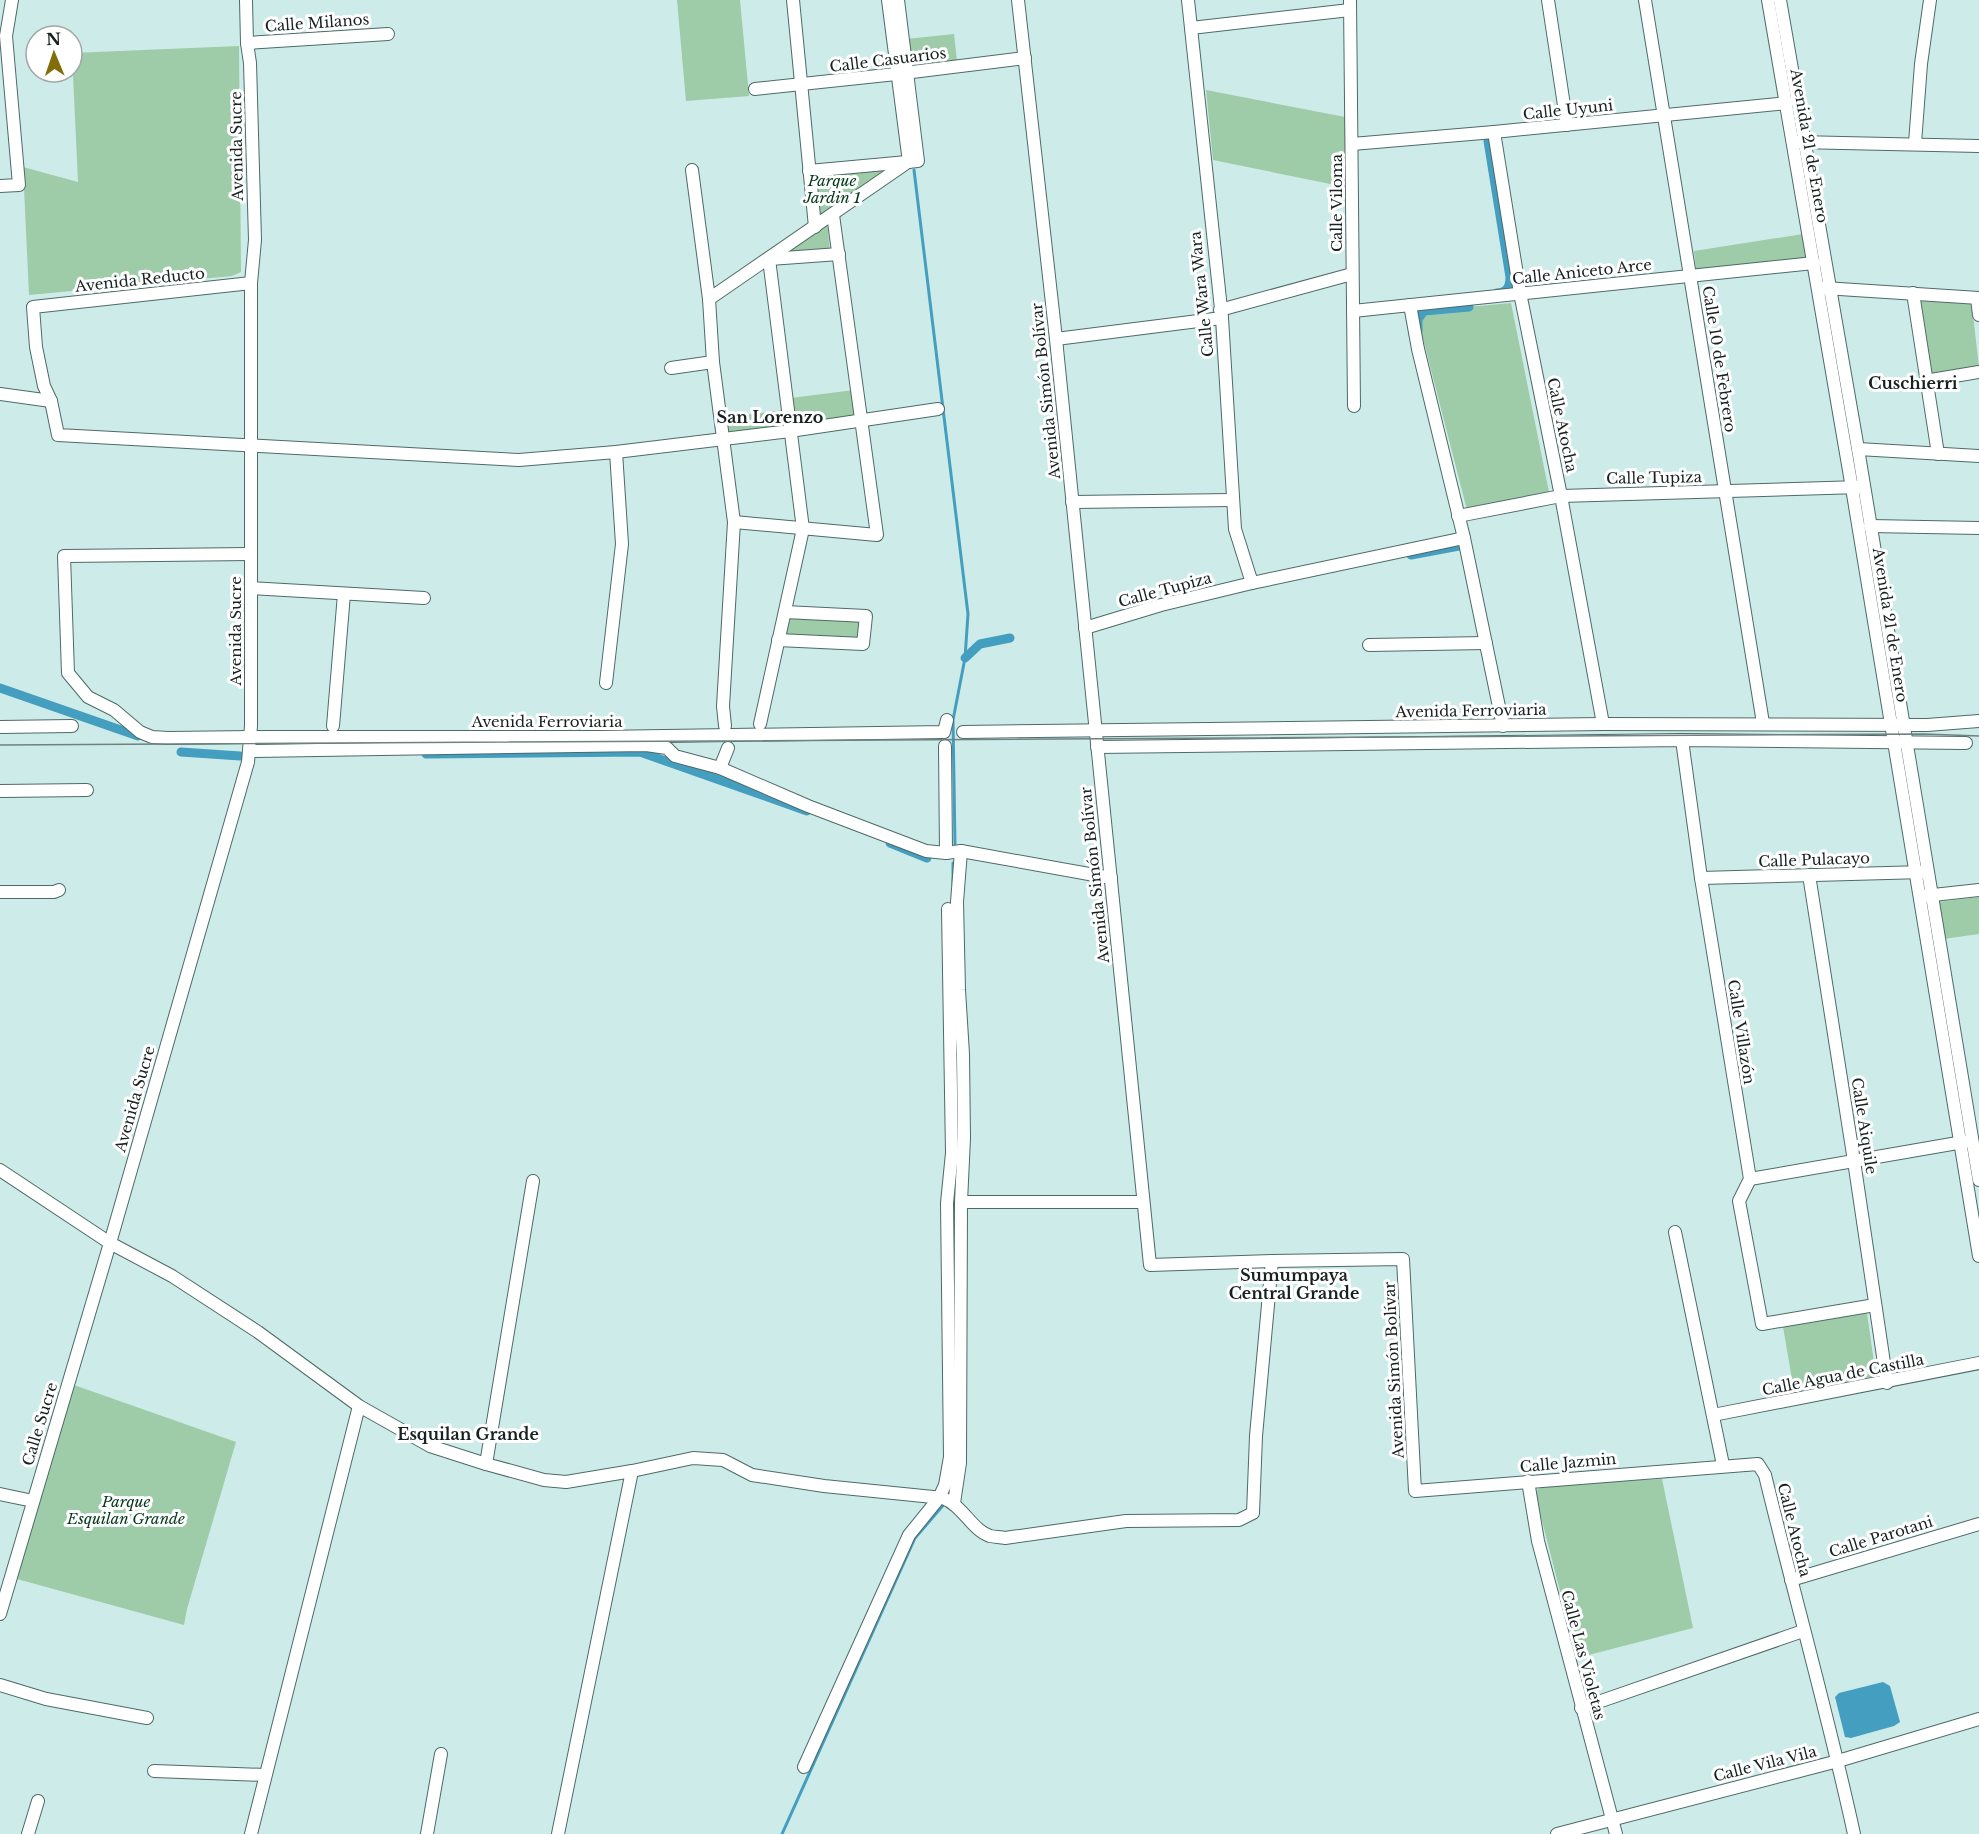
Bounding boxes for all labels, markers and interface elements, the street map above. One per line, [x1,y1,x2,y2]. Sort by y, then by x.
street label: Calle Milanos [264,9,370,36]
north arrow [24,24,84,84]
text: N [46,29,61,49]
street label: Calle Casuarios [829,43,948,76]
street label: Avenida 21 de Enero [1786,66,1832,225]
street label: Avenida Sucre [226,91,247,202]
street label: Calle Uyuni [1522,95,1614,124]
street label: Calle Viloma [1327,153,1346,252]
park label: Parque Jardin 1 [802,171,861,207]
street label: Calle Wara Wara [1185,230,1218,358]
street label: Calle Aniceto Arce [1511,255,1653,288]
street label: Avenida Reducto [73,263,206,296]
street label: Calle 10 de Febrero [1699,284,1740,434]
street label: Avenida Simón Bolívar [1027,301,1064,481]
district label: Cuschierri [1868,373,1958,393]
street label: Calle Atocha [1543,376,1582,475]
district label: San Lorenzo [717,407,823,427]
street label: Calle Tupiza [1606,467,1703,488]
street label: Avenida 21 de Enero [1869,545,1912,704]
street label: Calle Tupiza [1116,568,1214,611]
street label: Avenida Sucre [226,576,245,687]
street label: Avenida Ferroviaria [1394,700,1547,721]
street label: Avenida Ferroviaria [470,712,623,731]
street label: Avenida Simón Bolívar [1076,785,1113,965]
street label: Calle Pulacayo [1758,848,1870,871]
street label: Calle Villazón [1724,978,1759,1086]
street label: Avenida Sucre [110,1044,159,1155]
street label: Calle Aiquile [1847,1076,1882,1176]
district label: Sumumpaya Central Grande [1229,1265,1359,1303]
street label: Avenida Simón Bolívar [1379,1280,1408,1460]
street label: Calle Agua de Castilla [1760,1349,1926,1400]
street label: Calle Sucre [18,1380,61,1468]
district label: Esquilan Grande [397,1424,539,1444]
street label: Calle Jazmin [1519,1449,1617,1476]
street label: Calle Atocha [1774,1481,1815,1579]
park label: Parque Esquilan Grande [66,1492,185,1528]
street label: Calle Parotani [1827,1512,1935,1561]
street label: Calle Las Violetas [1557,1588,1610,1722]
street label: Calle Vila Vila [1711,1741,1819,1786]

